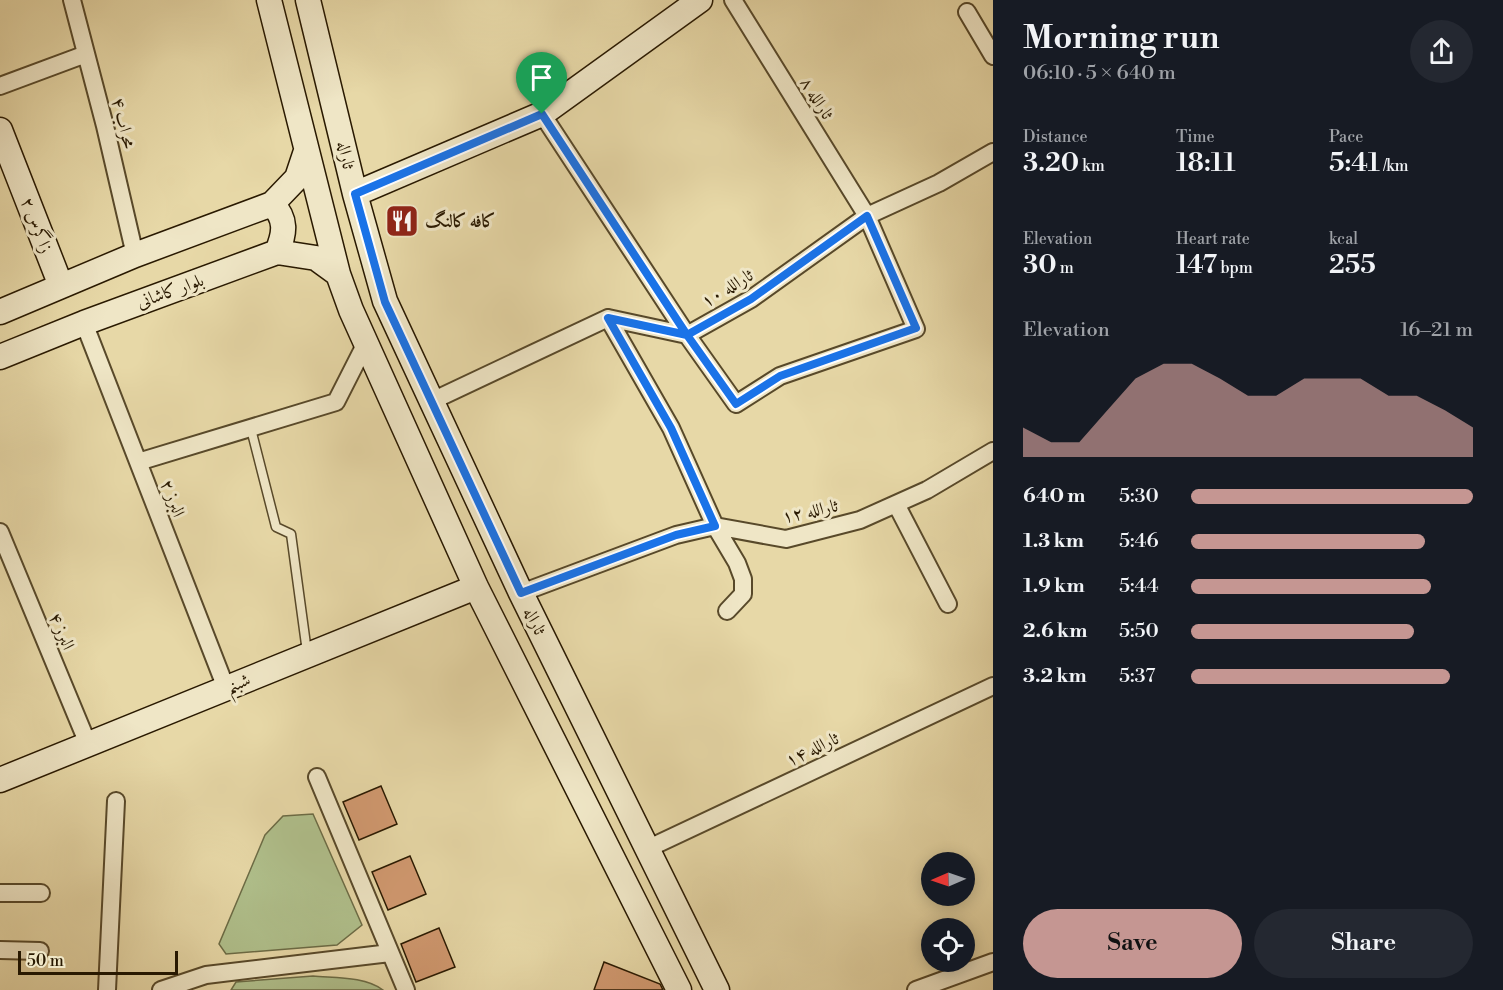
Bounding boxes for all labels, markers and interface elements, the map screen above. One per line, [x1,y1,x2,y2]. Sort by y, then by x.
text: Morning run [1023,18,1220,59]
button: share [1410,20,1473,83]
pin [516,52,567,114]
icon: arrive [525,61,558,94]
text: 06:10 · 5 × 640 m [1023,61,1176,86]
street label: ثارالله ۸ [795,73,839,124]
street label: محراب ۴ [106,95,141,151]
text: Distance [1023,127,1088,147]
text: Time [1176,127,1215,147]
text: Pace [1329,127,1363,147]
street label: ثاراله [331,139,360,172]
text: 3.20 [1023,147,1079,179]
text: 18:11 [1176,147,1236,179]
text: 5:41 [1329,147,1380,179]
text: km [1079,156,1105,176]
text: /km [1380,156,1409,176]
street label: زاگرس ۲ [15,193,59,257]
restaurant icon: کافه کالنگ [384,203,420,239]
place label: کافه کالنگ [425,209,496,233]
text: Elevation [1023,229,1092,249]
text: Heart rate [1176,229,1250,249]
text: kcal [1329,229,1358,249]
text: 30 [1023,249,1057,281]
text: 147 [1176,249,1217,281]
text: 255 [1329,249,1376,281]
text: m [1057,258,1074,278]
text: bpm [1217,258,1253,278]
street label: ثارالله ۱۰ [697,264,758,313]
street label: بلوار کاشانی [133,269,207,314]
text: Elevation [1023,318,1110,343]
text: 16–21 m [1400,318,1473,343]
street label: البرز ۲ [155,476,190,520]
text: 640 m [1023,484,1085,509]
text: 5:30 [1119,484,1159,509]
street label: ثارالله ۱۲ [780,494,841,529]
text: 1.3 km [1023,529,1084,554]
text: 5:46 [1119,529,1159,554]
text: 1.9 km [1023,574,1085,599]
text: 5:44 [1119,574,1159,599]
street label: ثاراله [518,603,551,640]
street label: البرز ۴ [43,609,80,653]
text: 2.6 km [1023,619,1087,644]
text: 5:50 [1119,619,1159,644]
text: 3.2 km [1023,664,1087,689]
text: 5:37 [1119,664,1155,689]
street label: شبنم [222,668,256,704]
street label: ثارالله ۱۴ [782,727,843,772]
north arrow [921,852,975,906]
map controls [921,852,975,972]
button: Save [1023,909,1242,978]
button: Share [1254,909,1473,978]
button: locate [921,918,975,972]
scale bar [18,948,178,976]
text: 50 m [27,951,64,971]

